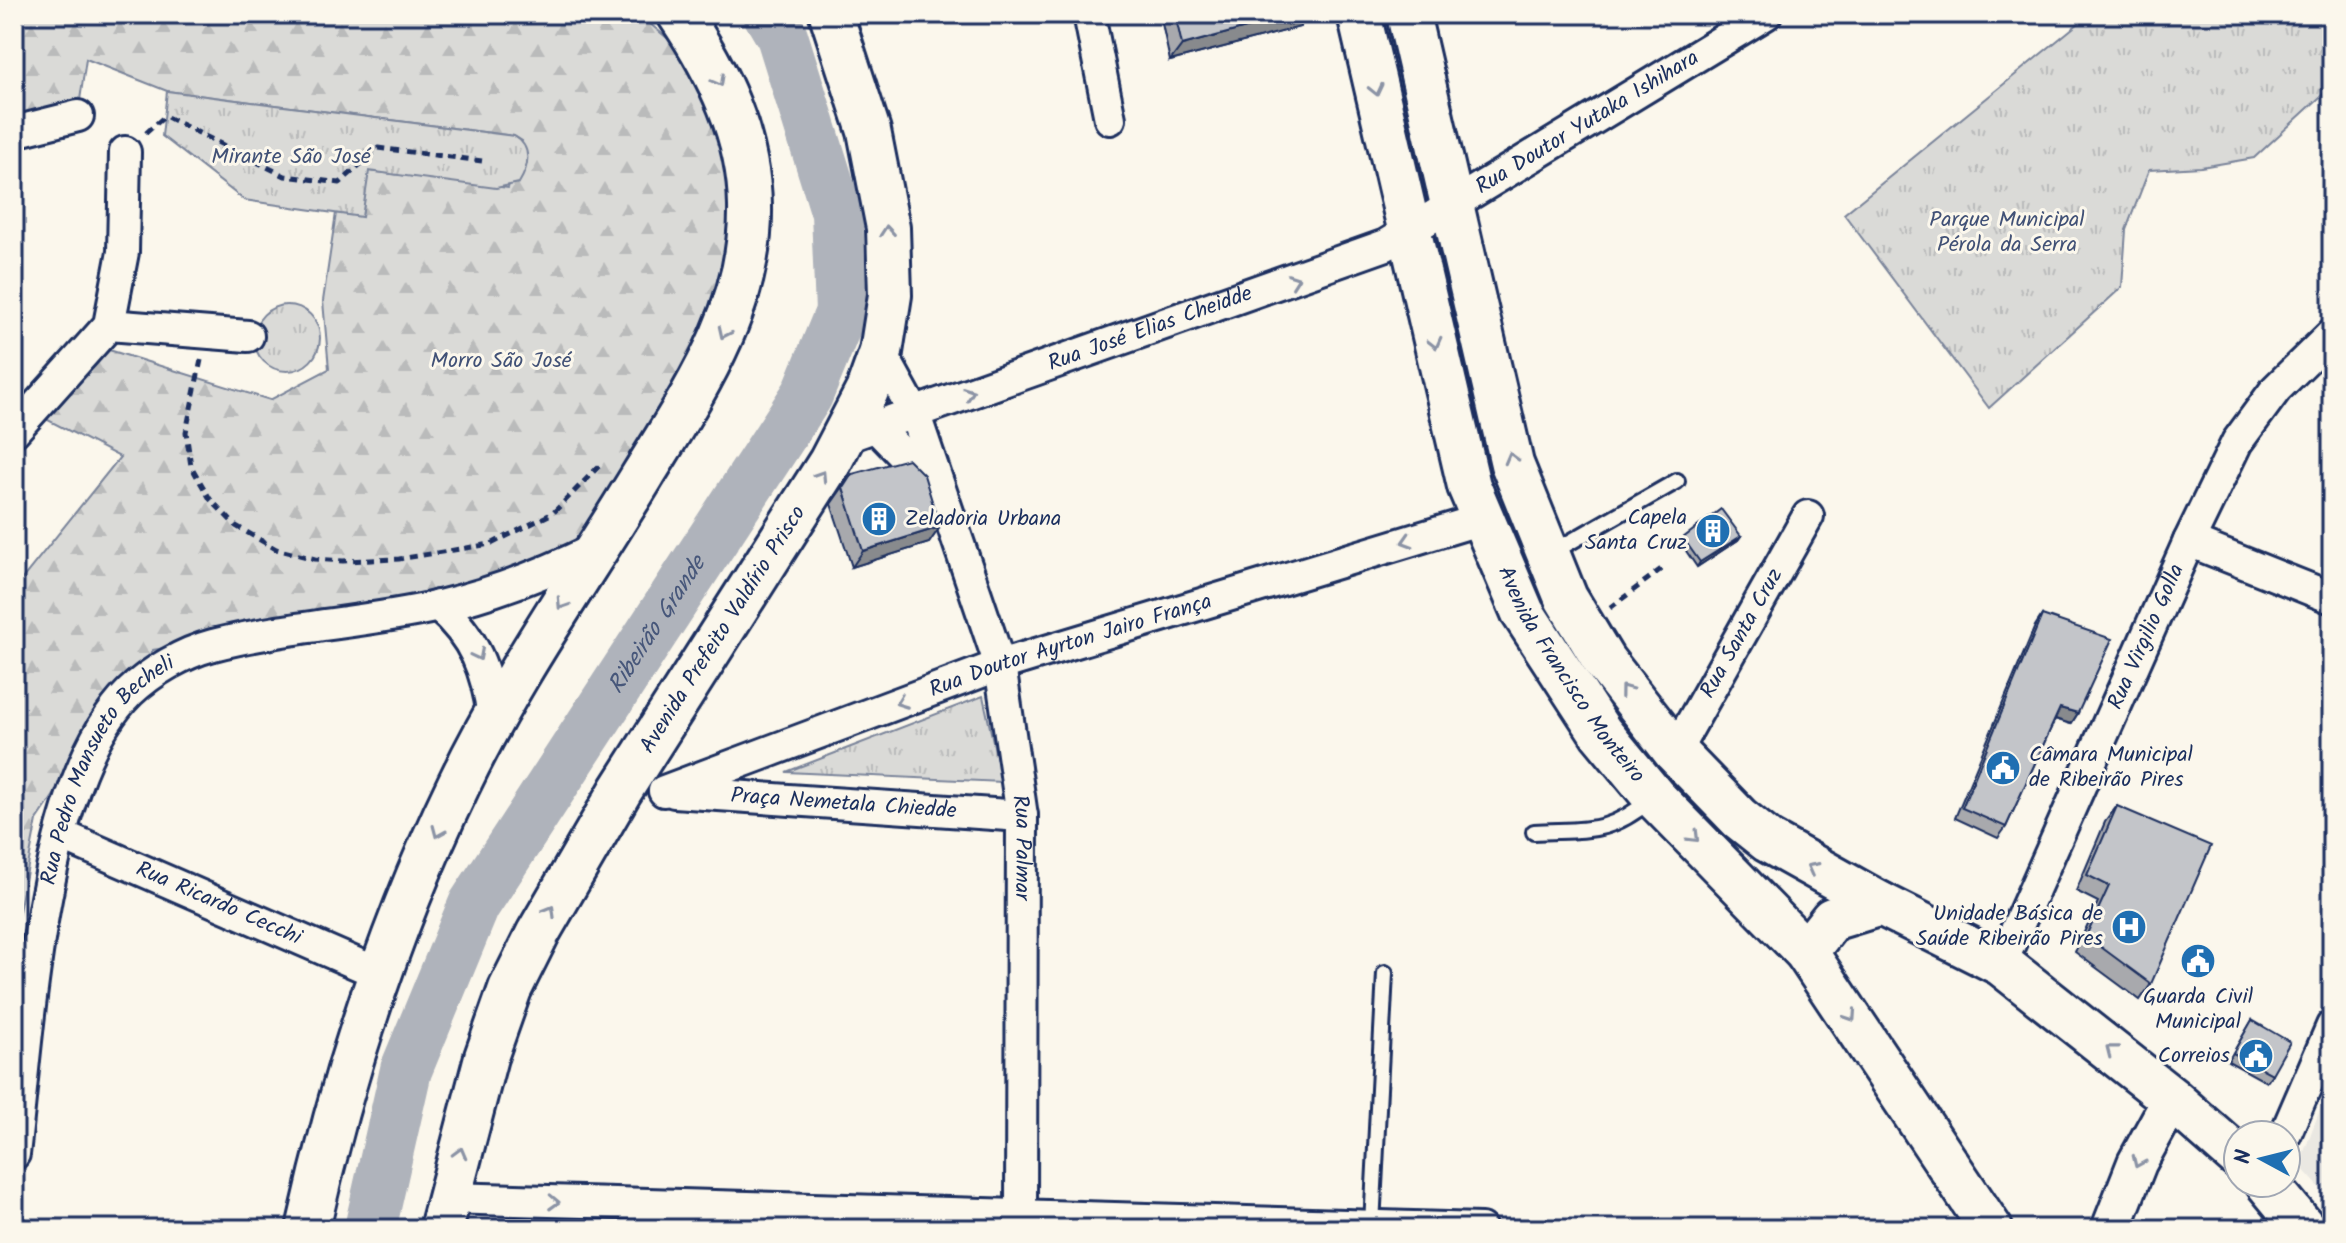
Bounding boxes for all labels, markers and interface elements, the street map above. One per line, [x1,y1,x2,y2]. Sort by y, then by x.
street label: Rua Doutor Yutaka Ishihara [1469,41,1706,204]
one-way arrow [709,73,724,87]
one-way arrow [1367,83,1384,96]
park label: Mirante São José [211,140,372,175]
park label: Parque Municipal Pérola da Serra [1929,203,2085,263]
one-way arrow [879,224,896,237]
one-way arrow [1286,273,1300,289]
street label: Rua José Elias Cheidde [1043,276,1257,381]
one-way arrow [718,324,734,339]
one-way arrow [1426,336,1443,350]
park label: Morro São José [431,344,573,379]
one-way arrow [962,386,976,402]
one-way arrow [1504,451,1521,465]
one-way arrow [811,470,826,485]
street label: Avenida Prefeito Valdírio Prisco [631,499,815,761]
building icon: Zeladoria Urbana [860,500,898,538]
place label: Capela Santa Cruz [1585,501,1687,561]
place label: Zeladoria Urbana [905,502,1061,537]
building icon: Capela Santa Cruz [1694,512,1732,550]
one-way arrow [1401,532,1415,548]
water label: Ribeirão Grande [597,546,718,702]
street label: Rua Virgilio Golla [2099,558,2194,715]
street label: Avenida Francisco Monteiro [1488,561,1653,791]
street label: Rua Santa Cruz [1691,562,1793,705]
street label: Rua Doutor Ayrton Jairo França [924,584,1216,708]
one-way arrow [557,595,572,610]
street label: Rua Pedro Mansueto Becheli [32,646,182,888]
one-way arrow [468,647,483,662]
one-way arrow [1621,684,1635,698]
one-way arrow [895,692,909,709]
place label: Câmara Municipal de Ribeirão Pires [2029,738,2194,798]
public building icon: Câmara Municipal de Ribeirão Pires [1984,749,2022,787]
street label: Praça Nemetala Chiedde [730,778,958,829]
street label: Rua Palmar [1002,793,1040,902]
one-way arrow [431,824,448,838]
one-way arrow [1685,828,1699,843]
street label: Rua Ricardo Cecchi [130,852,308,955]
one-way arrow [1805,862,1820,877]
place label: Unidade Básica de Saúde Ribeirão Pires [1916,897,2104,957]
one-way arrow [541,905,556,920]
hospital icon: Unidade Básica de Saúde Ribeirão Pires [2110,908,2148,946]
public building icon: Guarda Civil Municipal [2179,942,2217,980]
place label: Guarda Civil Municipal [2143,980,2254,1040]
one-way arrow [1841,1007,1856,1021]
public building icon: Correios [2237,1037,2275,1075]
place label: Correios [2158,1039,2231,1074]
one-way arrow [2105,1046,2120,1060]
north arrow [2222,1119,2302,1199]
one-way arrow [451,1147,467,1161]
text: N [2226,1148,2263,1166]
one-way arrow [2132,1154,2148,1168]
one-way arrow [548,1193,561,1210]

